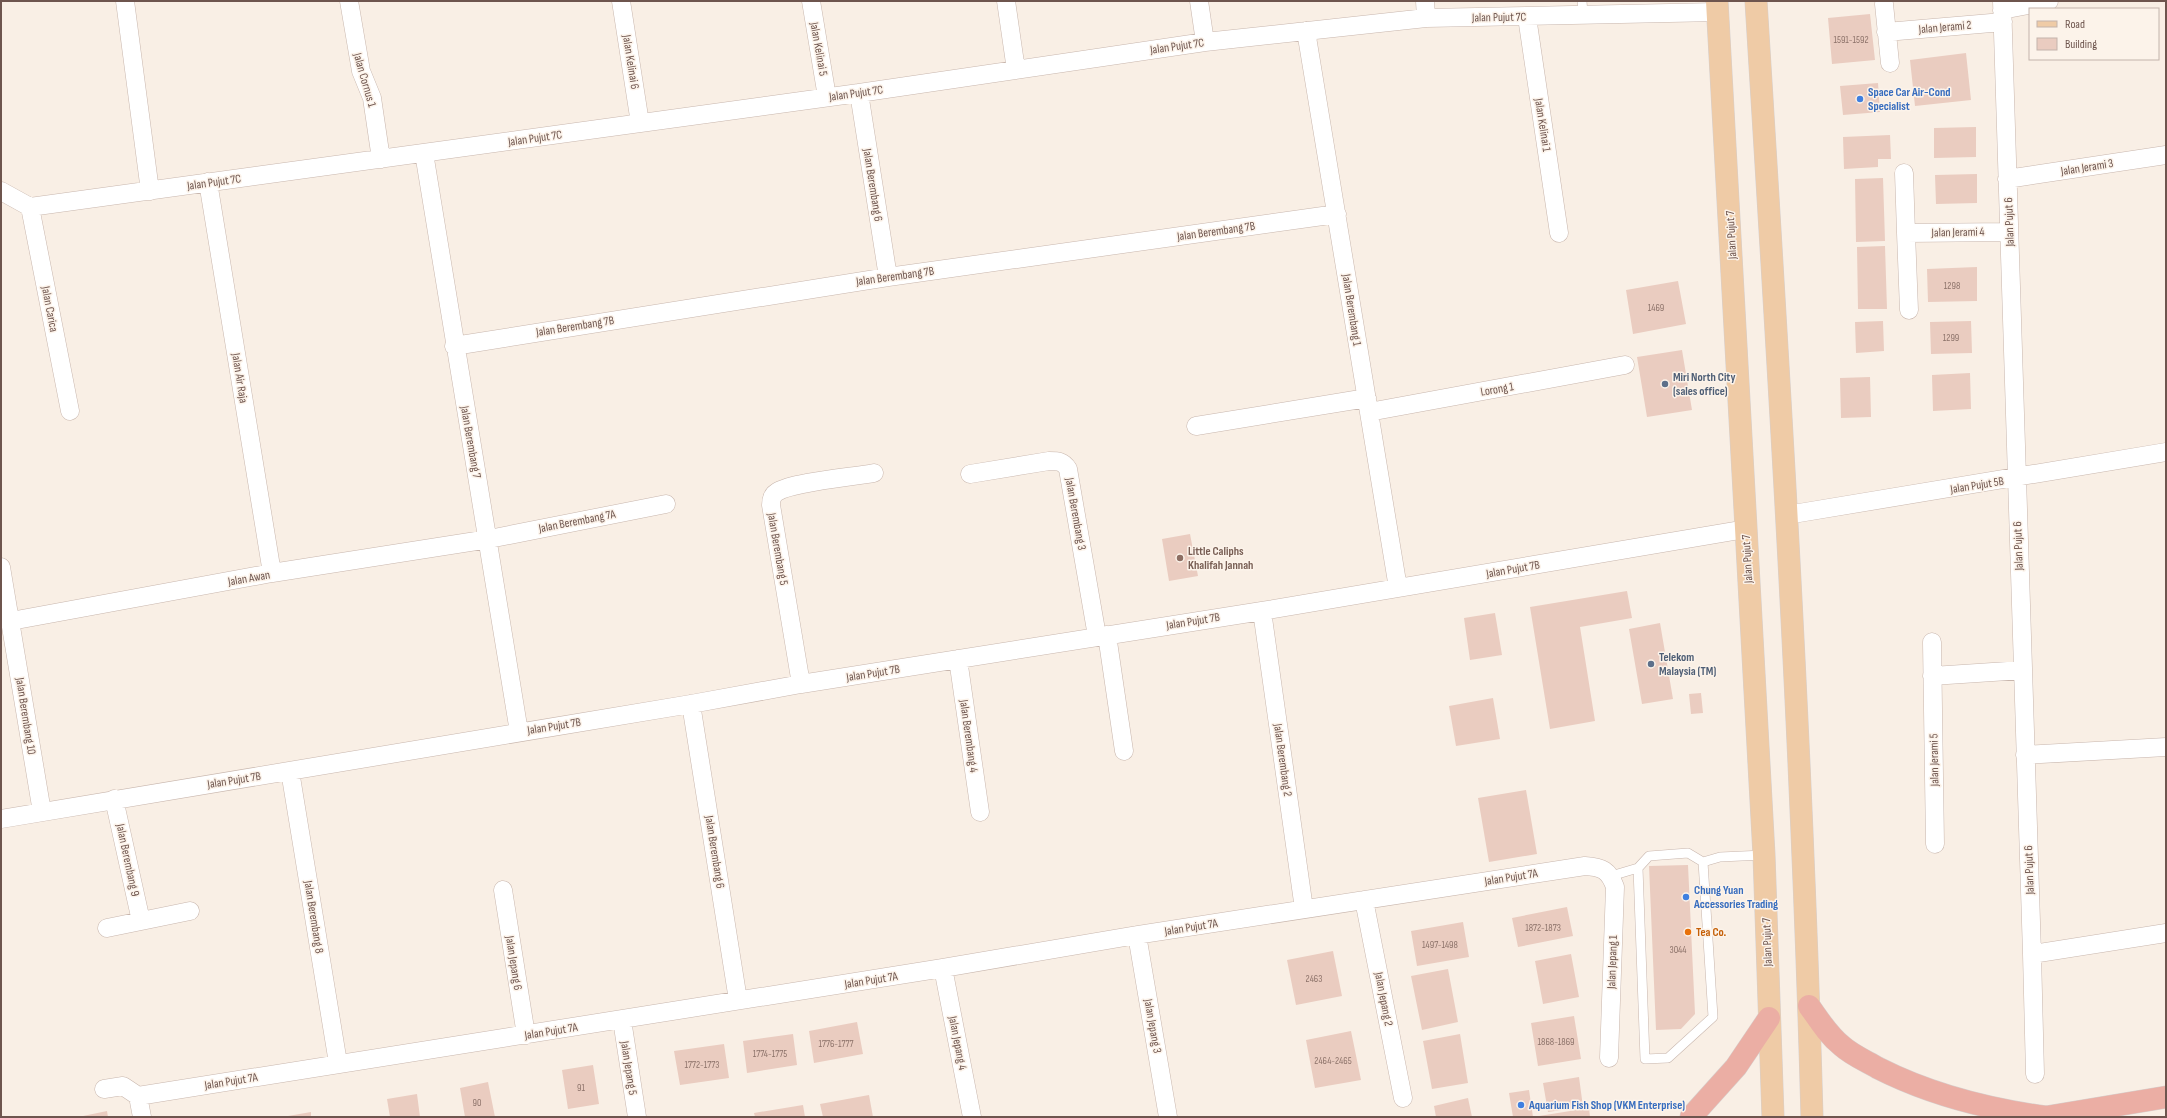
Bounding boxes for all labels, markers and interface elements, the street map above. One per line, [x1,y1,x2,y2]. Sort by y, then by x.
legend [2029,8,2159,60]
street label: Jalan Pujut 7C [1471,10,1526,25]
text: Road [2065,17,2085,32]
street label: Jalan Jerami 2 [1917,18,1972,37]
street label: Jalan Kelinai 5 [806,20,831,77]
street label: Jalan Kelinai 6 [619,33,642,90]
house number: 1591-1592 [1833,34,1869,46]
street label: Jalan Pujut 7C [1148,35,1205,58]
text: Building [2065,37,2097,52]
street label: Jalan Cornus 1 [349,50,380,110]
street label: Jalan Pujut 7C [827,82,884,105]
place label: Space Car Air-Cond Specialist [1868,85,1950,114]
marker: Space Car Air-Cond Specialist [1855,94,1865,104]
street label: Jalan Kelinai 1 [1531,96,1554,154]
street label: Jalan Pujut 7C [506,127,563,150]
street label: Jalan Berembang 6 [859,147,886,223]
street label: Jalan Jerami 3 [2059,156,2114,179]
street label: Jalan Pujut 7C [185,171,242,194]
street label: Jalan Pujut 6 [2001,197,2018,248]
street label: Jalan Pujut 7 [1723,210,1740,261]
street label: Jalan Berembang 7B [1175,219,1256,245]
street label: Jalan Jerami 4 [1930,225,1985,240]
street label: Jalan Berembang 7B [854,264,935,290]
street label: Jalan Berembang 1 [1338,272,1365,348]
house number: 1298 [1944,280,1960,292]
street label: Jalan Carica [38,284,61,334]
house number: 1469 [1648,302,1664,314]
street label: Jalan Berembang 7B [534,313,615,340]
house number: 1299 [1943,332,1959,344]
street label: Jalan Air Raja [228,351,251,405]
place label: Miri North City (sales office) [1673,370,1735,399]
street label: Lorong 1 [1479,379,1516,400]
marker: Miri North City (sales office) [1660,379,1670,389]
street label: Jalan Berembang 7 [457,404,484,480]
street label: Jalan Pujut 5B [1948,474,2005,497]
street label: Jalan Berembang 3 [1062,476,1089,552]
street label: Jalan Berembang 7A [536,507,618,536]
street label: Jalan Berembang 5 [764,511,791,587]
street label: Jalan Pujut 6 [2010,521,2027,572]
street label: Jalan Pujut 7 [1739,534,1756,585]
place label: Little Caliphs Khalifah Jannah [1188,544,1253,573]
marker: Little Caliphs Khalifah Jannah [1175,553,1185,563]
street label: Jalan Pujut 7B [1484,557,1541,582]
street label: Jalan Awan [226,567,271,590]
street label: Jalan Pujut 7B [1164,610,1221,633]
place label: Telekom Malaysia (TM) [1659,650,1716,679]
marker: Telekom Malaysia (TM) [1646,659,1656,669]
street label: Jalan Pujut 7B [844,662,901,685]
street label: Jalan Berembang 10 [12,675,39,756]
street label: Jalan Berembang 4 [956,698,981,773]
street label: Jalan Pujut 7B [525,715,582,738]
street label: Jalan Berembang 2 [1270,722,1295,797]
street label: Jalan Jerami 5 [1927,733,1942,788]
street label: Jalan Pujut 7B [205,769,262,792]
street label: Jalan Berembang 6 [701,814,728,890]
street label: Jalan Berembang 9 [112,822,143,898]
street label: Jalan Pujut 6 [2021,845,2038,896]
street label: Jalan Pujut 7A [1482,866,1540,889]
street label: Jalan Berembang 8 [300,879,327,955]
place label: Chung Yuan Accessories Trading [1693,883,1778,912]
marker: Chung Yuan Accessories Trading [1681,892,1691,902]
street label: Jalan Pujut 7A [1162,916,1220,939]
street label: Jalan Pujut 7 [1759,917,1776,968]
house number: 1872-1873 [1525,922,1561,934]
place label: Tea Co. [1696,925,1727,940]
marker: Tea Co. [1683,927,1693,937]
street label: Jalan Jepang 6 [502,934,525,991]
street label: Jalan Jepang 1 [1604,934,1621,990]
house number: 1497-1498 [1422,939,1458,951]
house number: 3044 [1669,944,1687,956]
street label: Jalan Pujut 7A [842,969,900,992]
street label: Jalan Jepang 2 [1371,970,1396,1027]
house number: 2463 [1306,973,1322,985]
street label: Jalan Jepang 3 [1140,997,1165,1054]
street label: Jalan Jepang 4 [945,1014,970,1071]
street label: Jalan Pujut 7A [522,1020,580,1043]
house number: 1868-1869 [1538,1036,1574,1048]
house number: 1776-1777 [818,1038,854,1050]
street label: Jalan Jepang 5 [617,1039,640,1096]
house number: 1774-1775 [753,1048,787,1060]
house number: 2464-2465 [1314,1055,1352,1067]
house number: 1772-1773 [685,1059,720,1071]
street label: Jalan Pujut 7A [202,1070,260,1093]
house number: 91 [577,1082,585,1094]
house number: 90 [473,1097,481,1109]
place label: Aquarium Fish Shop (VKM Enterprise) [1528,1098,1685,1113]
marker: Aquarium Fish Shop (VKM Enterprise) [1516,1100,1526,1110]

